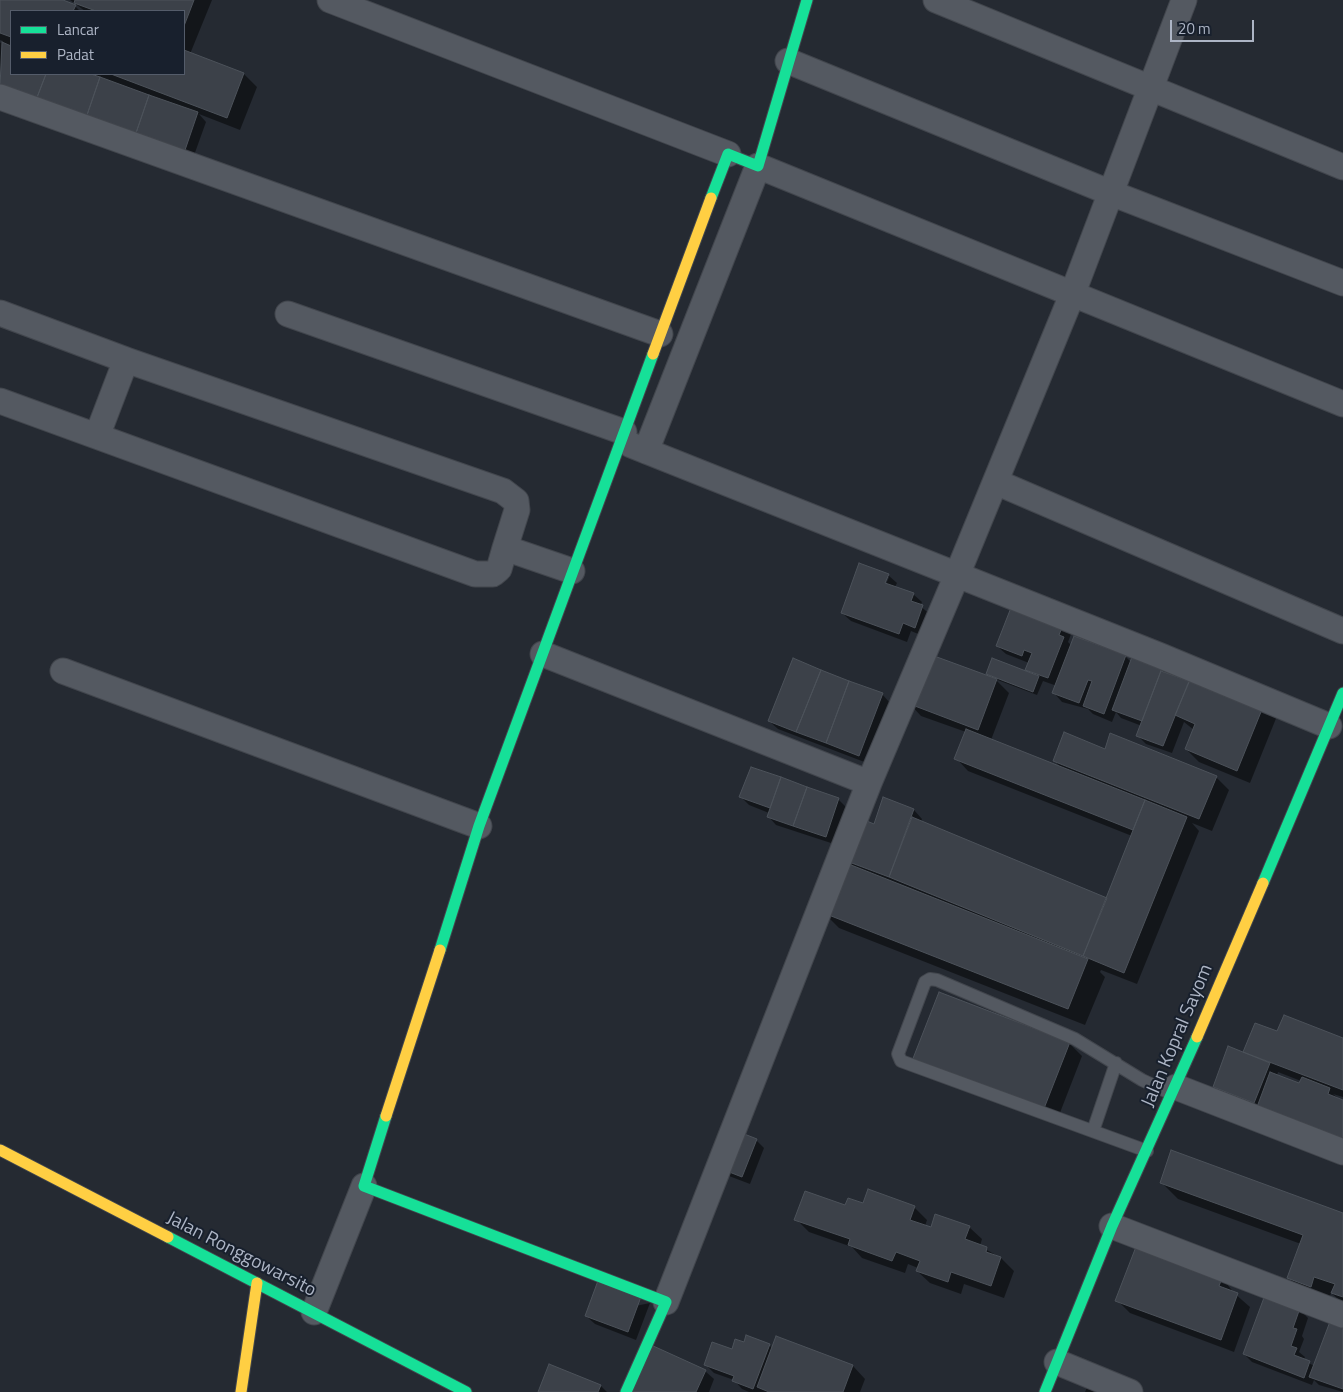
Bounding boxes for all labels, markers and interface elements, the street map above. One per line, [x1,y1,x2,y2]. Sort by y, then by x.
legend [10,10,185,75]
scale bar [1173,10,1257,42]
text: 20 m [1178,17,1211,40]
text: Lancar [57,18,99,41]
text: Padat [57,43,94,66]
street label: Jalan Kopral Sayom [1138,961,1218,1111]
street label: Jalan Ronggowarsito [162,1207,320,1303]

